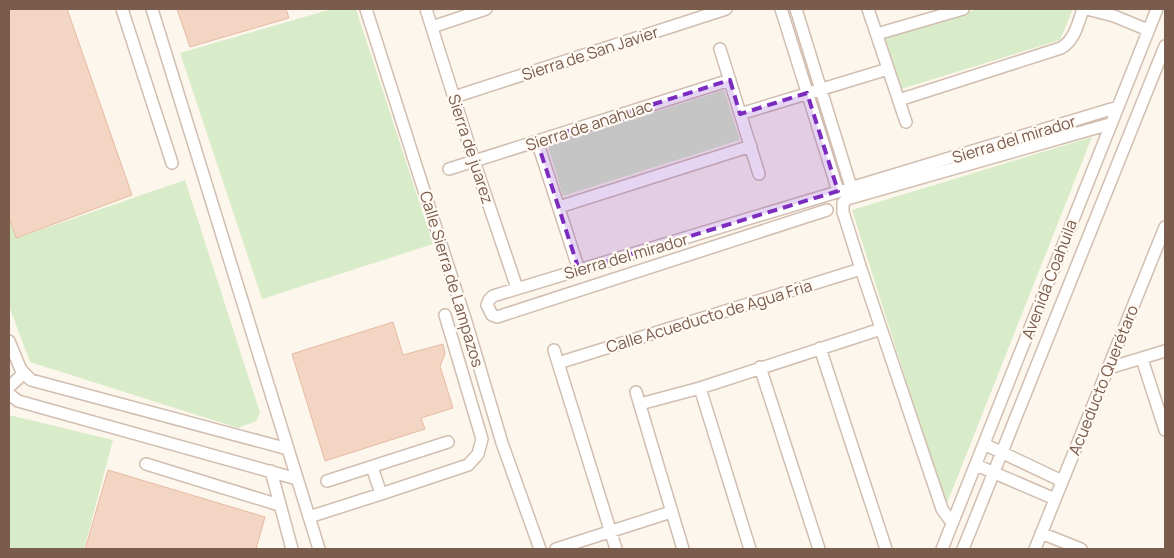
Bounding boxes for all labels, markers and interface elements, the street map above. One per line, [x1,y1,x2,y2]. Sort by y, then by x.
street label: Sierra de San Javier [519,20,661,86]
street label: Sierra de juarez [443,91,499,207]
street label: Sierra de anahuac [523,94,655,156]
street label: Sierra del mirador [949,110,1079,168]
street label: Calle Sierra de Lampazos [415,188,489,370]
street label: Avenida Coahuila [1016,216,1082,342]
street label: Sierra del mirador [561,228,691,284]
street label: Calle Acueducto de Agua Fria [603,274,815,358]
street label: Acueducto Querétaro [1063,302,1143,458]

